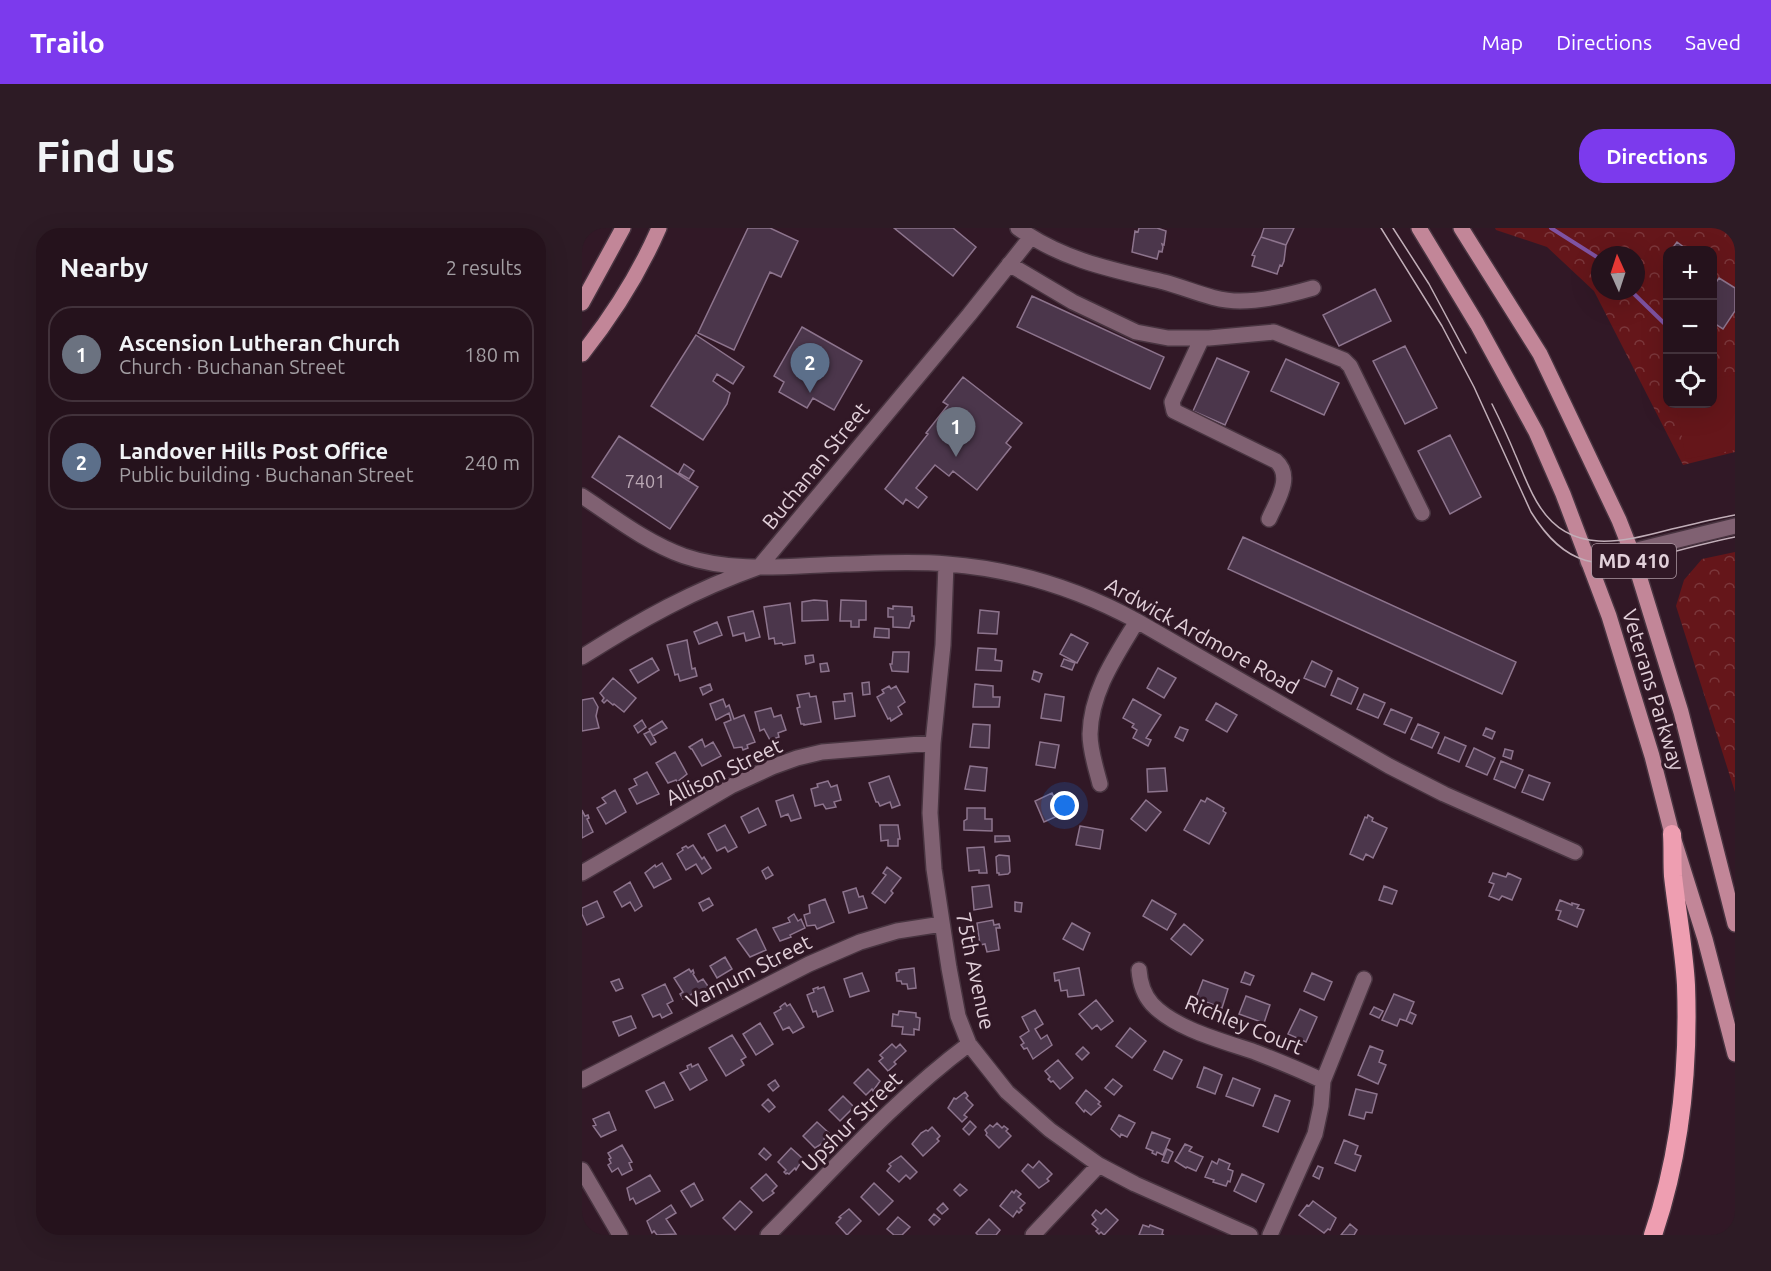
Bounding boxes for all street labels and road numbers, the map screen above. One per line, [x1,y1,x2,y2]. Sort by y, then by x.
street label: Buchanan Street [757,397,874,534]
road number: MD 410 [1592,544,1676,578]
street label: Ardwick Ardmore Road [1102,572,1303,698]
street label: Veterans Parkway [1618,606,1690,773]
street label: Allison Street [661,733,786,810]
street label: 75th Avenue [952,910,1000,1032]
street label: Varnum Street [682,929,815,1013]
street label: Richley Court [1182,989,1307,1059]
street label: Upshur Street [796,1066,906,1176]

